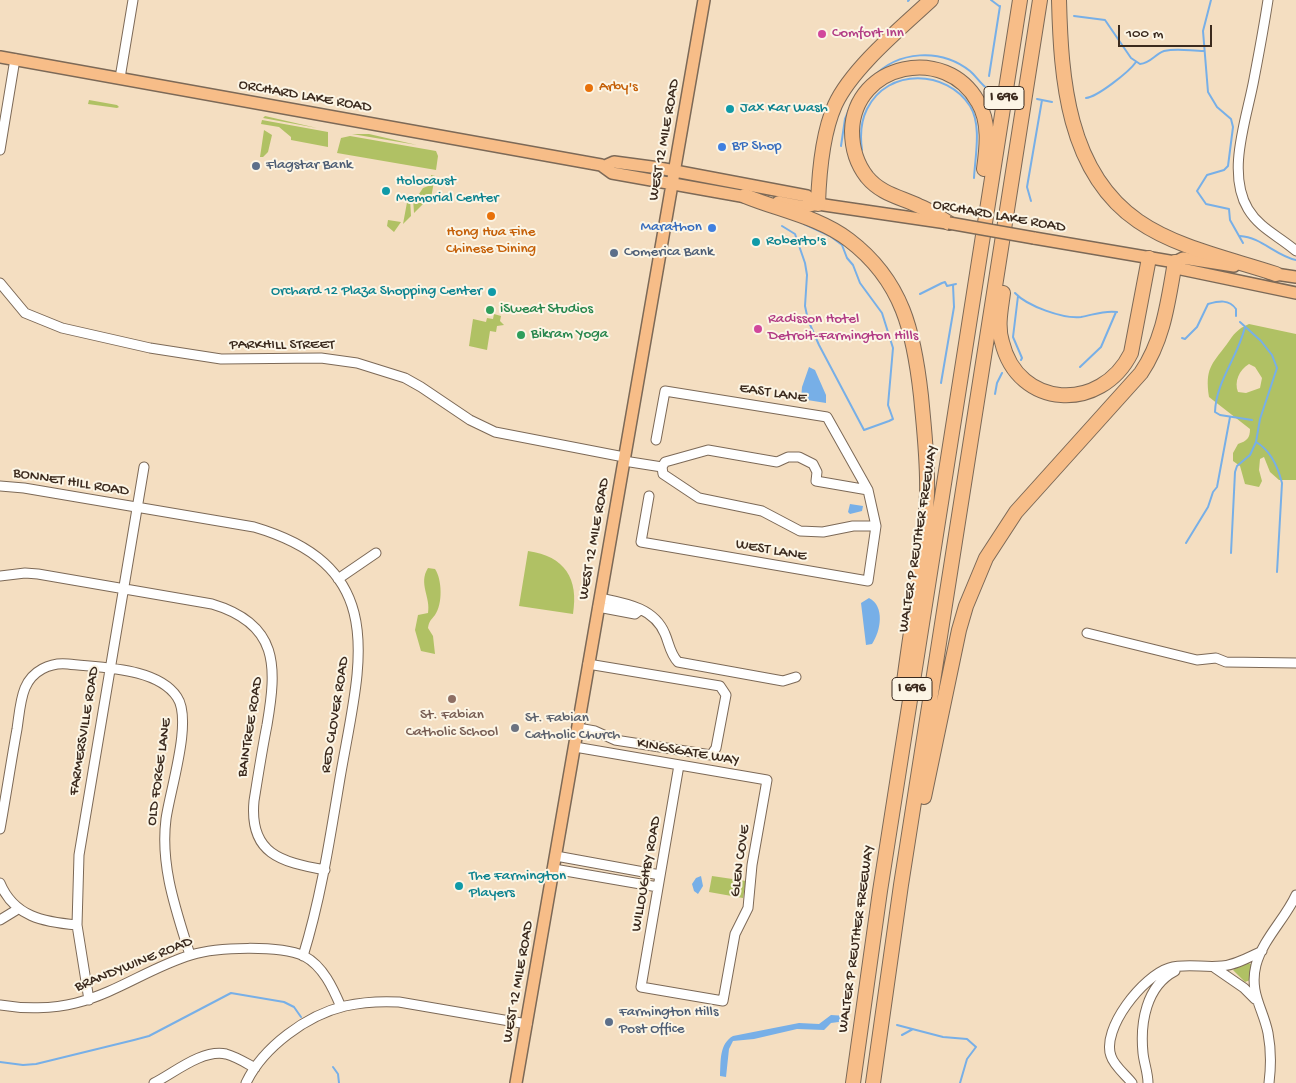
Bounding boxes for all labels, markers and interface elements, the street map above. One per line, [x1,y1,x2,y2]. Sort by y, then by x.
scale bar [1121,15,1215,47]
place label: Comfort Inn [832,25,904,43]
text: 100 m [1126,25,1163,43]
marker: Comfort Inn [816,28,828,40]
street label: ORCHARD LAKE ROAD [237,76,373,118]
street label: WEST 12 MILE ROAD [645,78,685,202]
place label: Arby's [599,79,638,97]
marker: Arby's [583,82,595,94]
road number: I 696 [984,86,1024,110]
place label: Jax Kar Wash [740,100,828,118]
marker: Jax Kar Wash [724,103,736,115]
place label: BP Shop [732,138,782,156]
marker: BP Shop [716,141,728,153]
place label: Flagstar Bank [266,157,352,175]
marker: Flagstar Bank [250,160,262,172]
place label: Holocaust Memorial Center [396,173,499,208]
marker: Holocaust Memorial Center [380,185,392,197]
street label: ORCHARD LAKE ROAD [931,196,1067,238]
marker: Hong Hua Fine Chinese Dining [485,210,497,222]
place label: Marathon [641,219,702,237]
marker: Marathon [706,222,718,234]
place label: Hong Hua Fine Chinese Dining [446,224,536,259]
place label: Roberto's [766,233,826,251]
marker: Roberto's [750,236,762,248]
place label: Comerica Bank [624,244,714,262]
marker: Comerica Bank [608,247,620,259]
place label: Orchard 12 Plaza Shopping Center [271,283,482,301]
marker: Orchard 12 Plaza Shopping Center [486,286,498,298]
place label: iSweat Studios [500,301,593,319]
marker: iSweat Studios [484,304,496,316]
place label: Radisson Hotel Detroit-Farmington Hills [768,311,918,346]
marker: Radisson Hotel Detroit-Farmington Hills [752,323,764,335]
place label: Bikram Yoga [531,326,608,344]
marker: Bikram Yoga [515,329,527,341]
street label: PARKHILL STREET [230,337,334,355]
street label: EAST LANE [738,380,808,408]
street label: WALTER P REUTHER FREEWAY [895,444,943,634]
street label: BONNET HILL ROAD [12,465,130,501]
street label: WEST 12 MILE ROAD [575,477,615,601]
street label: WEST LANE [734,536,808,566]
street label: RED CLOVER ROAD [318,655,354,775]
street label: FARMERSVILLE ROAD [66,665,104,797]
street label: BAINTREE ROAD [234,676,268,778]
road number: I 696 [892,678,932,701]
marker: St. Fabian Catholic School [446,693,458,705]
place label: St. Fabian Catholic School [406,707,498,742]
place label: St. Fabian Catholic Church [525,710,620,745]
street label: OLD FORGE LANE [144,717,176,827]
marker: St. Fabian Catholic Church [509,722,521,734]
street label: KINGSGATE WAY [635,735,741,771]
street label: WILLOUGHBY ROAD [628,815,666,933]
street label: GLEN COVE [727,824,755,898]
street label: WALTER P REUTHER FREEWAY [835,844,879,1034]
place label: The Farmington Players [469,868,566,903]
marker: The Farmington Players [453,880,465,892]
street label: WEST 12 MILE ROAD [499,920,539,1044]
street label: BRANDYWINE ROAD [72,933,196,997]
place label: Farmington Hills Post Office [619,1004,718,1039]
marker: Farmington Hills Post Office [603,1016,615,1028]

